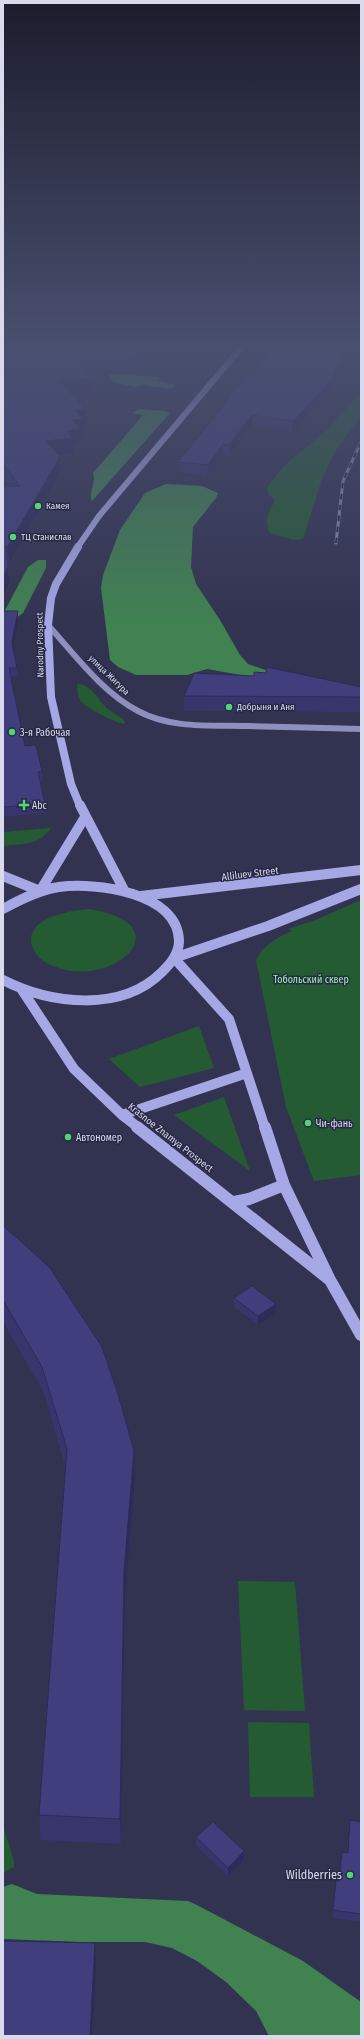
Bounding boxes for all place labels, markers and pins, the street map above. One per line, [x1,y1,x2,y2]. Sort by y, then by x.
marker: Камея [33,501,43,511]
place label: Камея [46,501,69,511]
marker: ТЦ Станислав [8,532,18,542]
place label: ТЦ Станислав [21,532,72,542]
marker: Добрыня и Аня [224,702,234,712]
place label: Добрыня и Аня [236,702,295,712]
marker: 3-я Рабочая [7,727,17,737]
place label: 3-я Рабочая [20,727,70,739]
marker: Abc [19,800,29,810]
place label: Abc [32,800,48,812]
marker: Чи-фань [303,1118,313,1128]
place label: Чи-фань [316,1118,353,1130]
marker: Автономер [63,1132,73,1142]
place label: Автономер [76,1132,122,1144]
place label: Wildberries [286,1868,342,1882]
marker: Wildberries [345,1870,355,1880]

